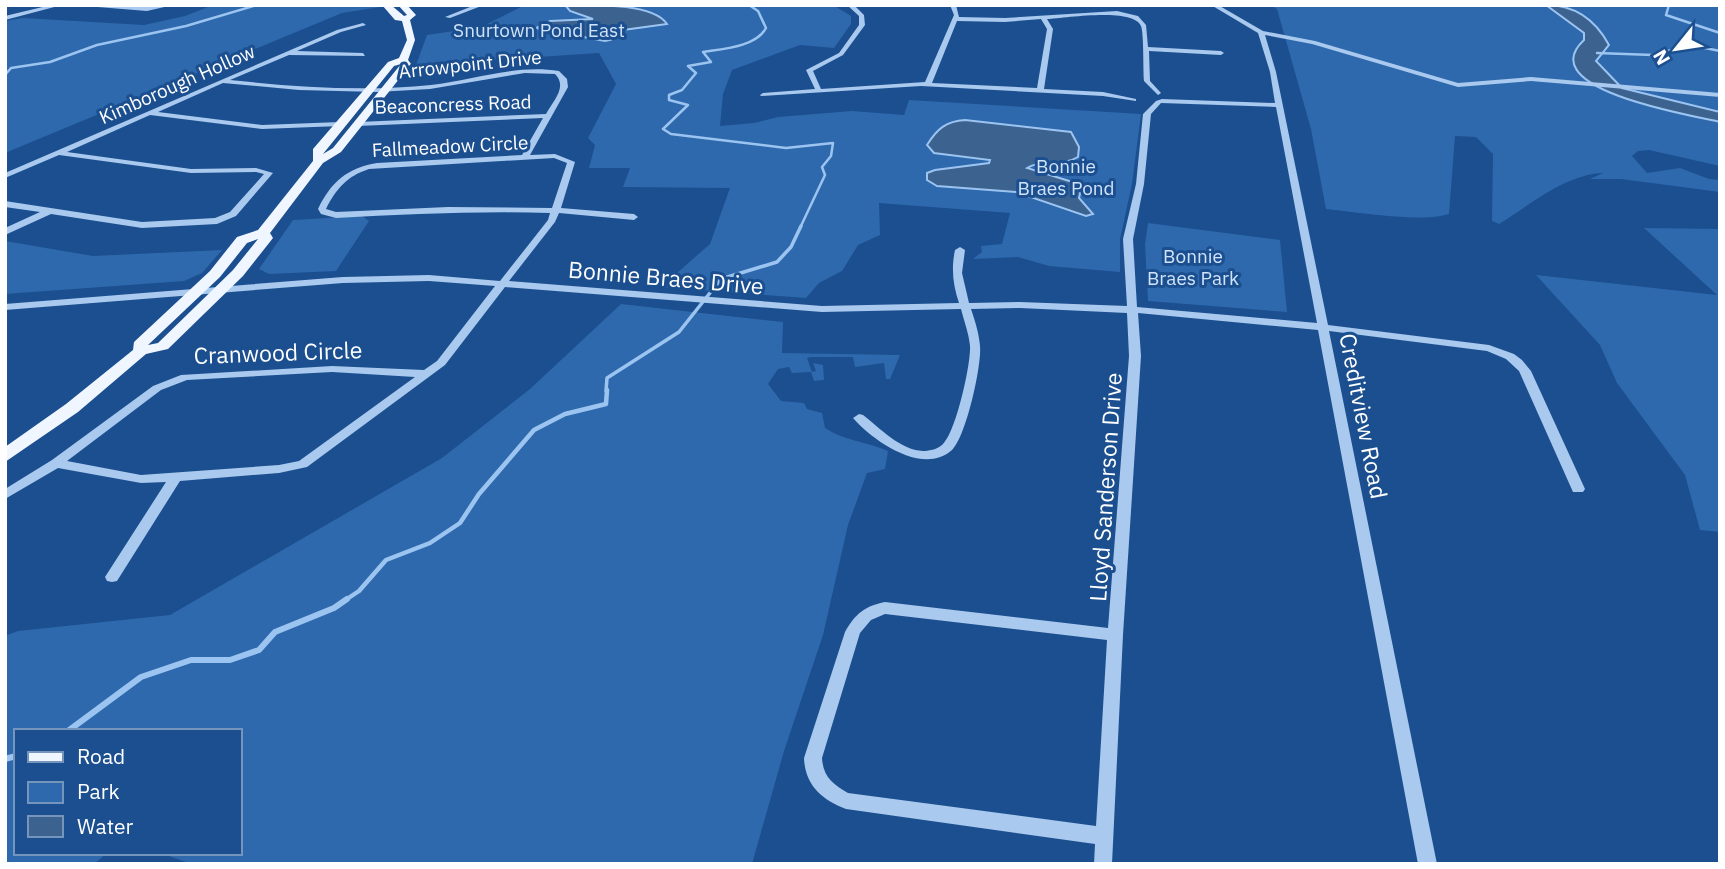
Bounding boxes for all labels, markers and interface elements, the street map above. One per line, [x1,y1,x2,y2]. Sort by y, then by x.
north arrow [1641,14,1711,84]
park label: Snurtown Pond East [453,18,625,42]
street label: Kimborough Hollow [95,39,259,129]
street label: Arrowpoint Drive [397,45,543,83]
text: N [1647,46,1675,69]
street label: Beaconcress Road [374,89,532,119]
street label: Fallmeadow Circle [371,130,529,162]
park label: Bonnie Braes Pond [1017,154,1115,200]
park label: Bonnie Braes Park [1147,244,1239,290]
street label: Bonnie Braes Drive [567,254,765,300]
street label: Creditview Road [1333,331,1395,501]
street label: Cranwood Circle [193,334,363,370]
street label: Lloyd Sanderson Drive [1082,371,1128,603]
legend [14,729,242,855]
text: Road [77,742,125,770]
text: Park [77,777,120,805]
text: Water [77,812,134,840]

